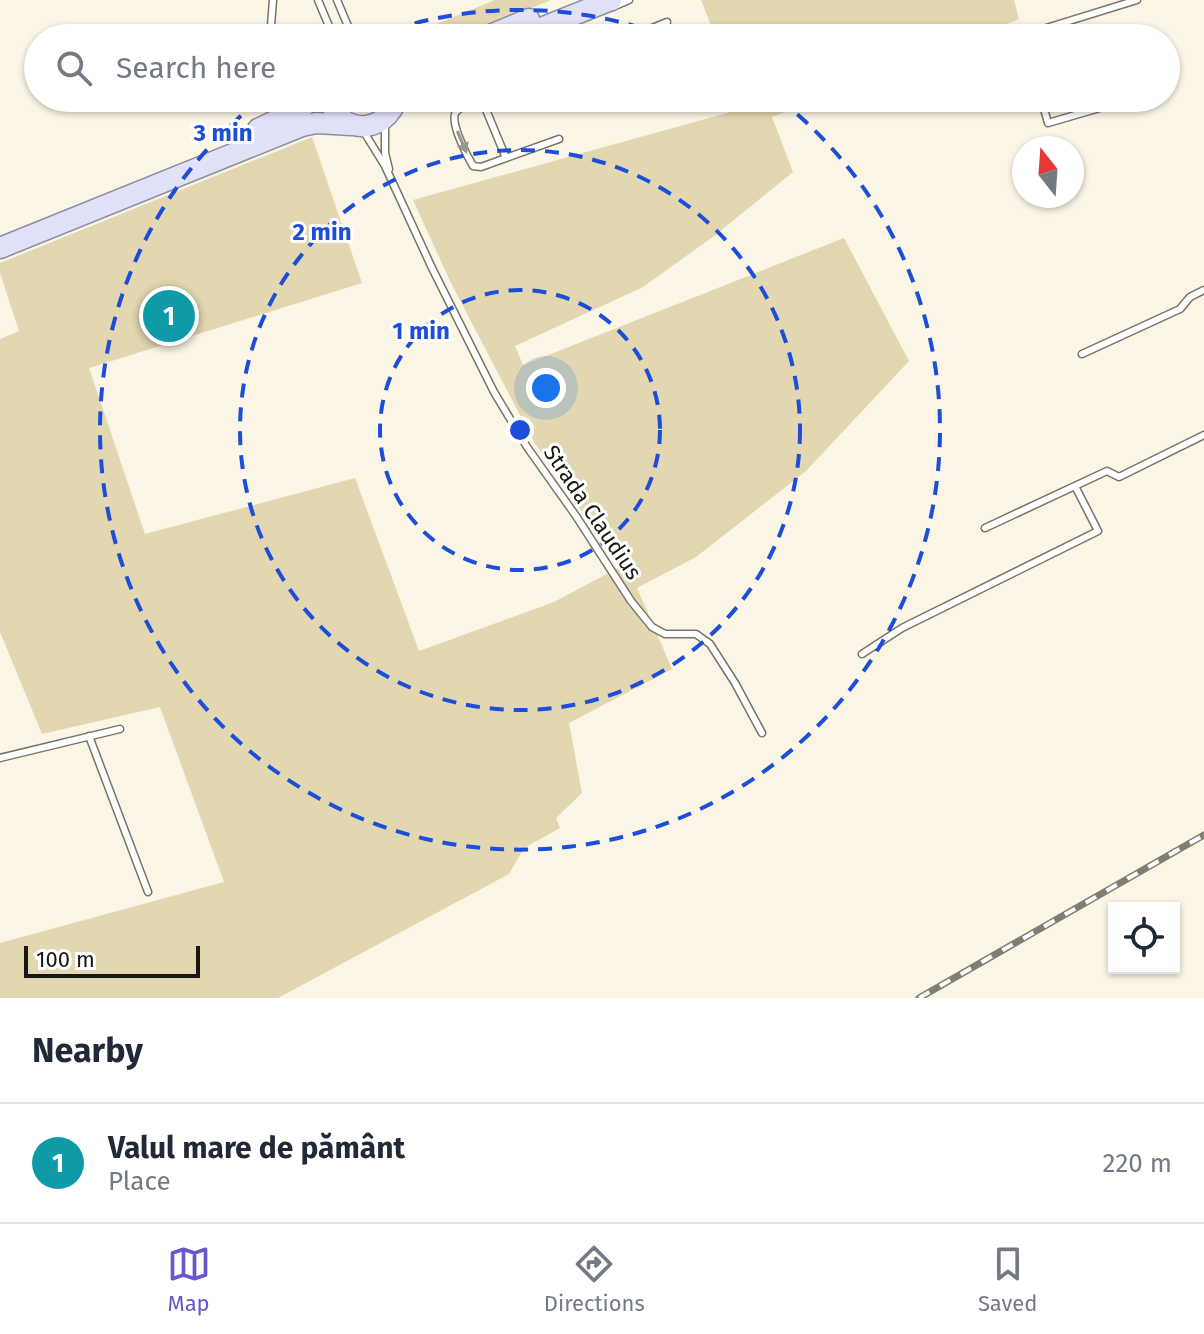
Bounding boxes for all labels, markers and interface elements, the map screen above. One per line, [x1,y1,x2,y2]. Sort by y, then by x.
search box [24,24,1180,112]
icon: search [52,46,96,90]
text: Search here [116,50,276,86]
text: 3 min [192,119,253,147]
one-way arrow [456,130,469,154]
north arrow [1012,136,1084,208]
text: 2 min [293,218,352,246]
pin: 1 [143,286,195,346]
text: 1 min [392,317,450,345]
your location [526,368,566,408]
centre of rings [506,416,534,444]
street label: Strada Claudius [538,440,647,585]
map controls [1108,902,1180,974]
button: locate [1108,902,1180,974]
scale bar [24,942,200,978]
text: 100 m [36,946,95,973]
text: Nearby [32,1030,143,1071]
text: Valul mare de pământ [108,1130,405,1166]
text: 1 [52,1148,64,1179]
text: 220 m [1103,1148,1172,1179]
text: Place [108,1166,171,1197]
tab: Map [167,1242,211,1317]
tab: Directions [544,1242,645,1317]
tab: Saved [978,1242,1037,1317]

